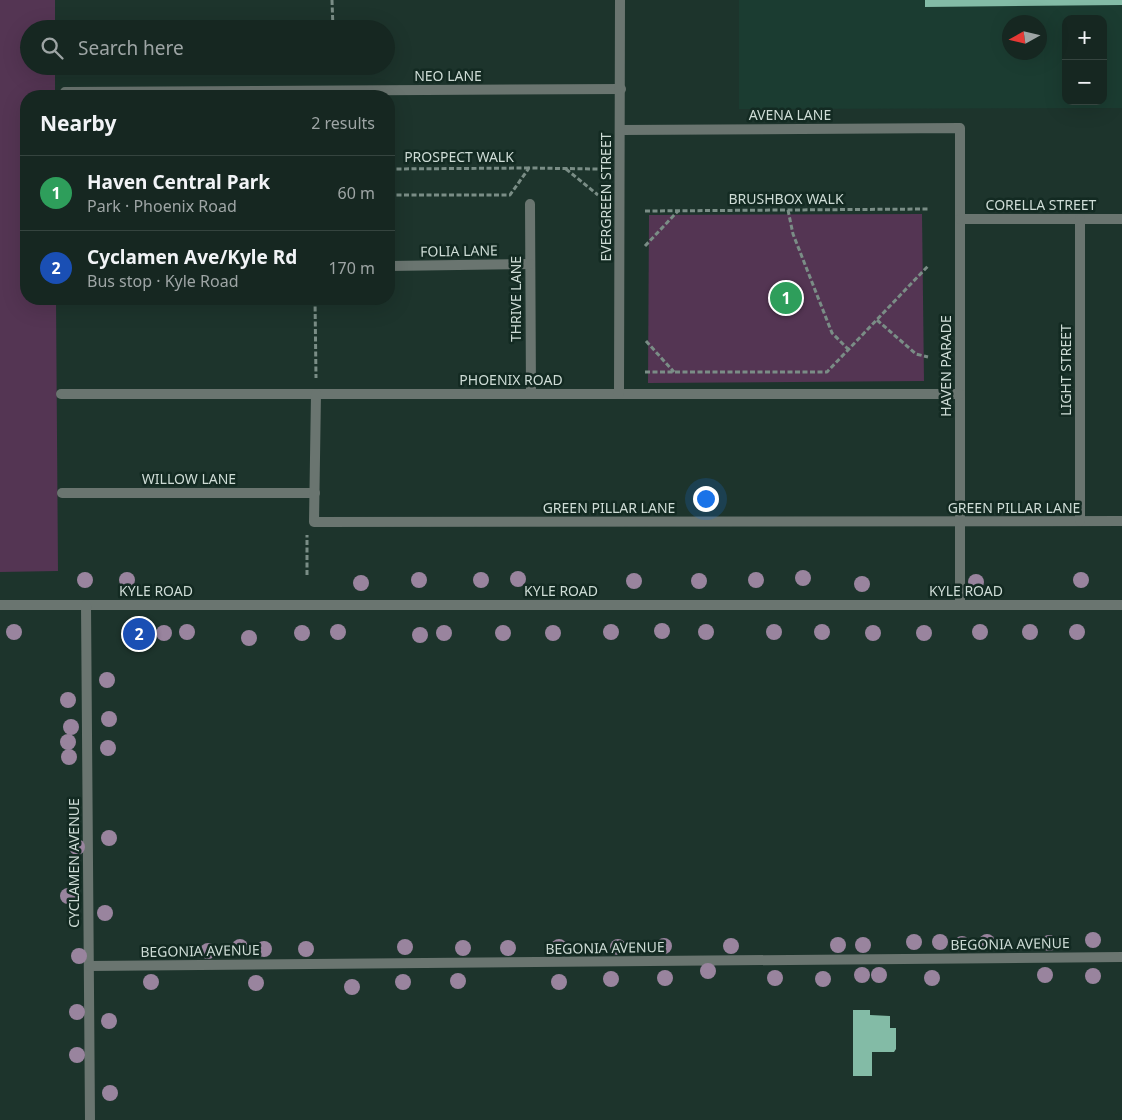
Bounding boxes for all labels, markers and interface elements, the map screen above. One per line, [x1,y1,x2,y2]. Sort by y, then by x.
north arrow [1002,15,1047,60]
map controls [1062,15,1107,105]
button: + [1062,15,1107,60]
search box [20,20,395,75]
icon: search [38,34,66,62]
text: Search here [78,35,184,61]
button: − [1062,60,1107,105]
street label: NEO LANE [414,66,482,85]
street label: AVENA LANE [749,105,831,124]
text: Nearby [40,109,116,137]
text: 2 results [311,112,375,134]
street label: EVERGREEN STREET [596,132,615,261]
street label: PROSPECT WALK [404,147,514,166]
text: Haven Central Park [87,169,270,195]
text: 1 [51,182,61,204]
text: 60 m [338,182,375,204]
street label: BRUSHBOX WALK [728,189,844,208]
text: Park · Phoenix Road [87,195,237,217]
street label: CORELLA STREET [986,195,1097,214]
street label: FOLIA LANE [420,240,498,261]
text: Cyclamen Ave/Kyle Rd [87,244,297,270]
street label: THRIVE LANE [506,256,525,342]
text: 2 [51,257,61,279]
text: 170 m [328,257,375,279]
text: Bus stop · Kyle Road [87,270,239,292]
pin: 1 [770,279,802,317]
street label: HAVEN PARADE [936,315,955,417]
street label: LIGHT STREET [1056,324,1075,416]
street label: PHOENIX ROAD [459,370,563,389]
street label: WILLOW LANE [142,469,236,488]
your location [693,486,719,512]
street label: GREEN PILLAR LANE [543,498,675,517]
street label: GREEN PILLAR LANE [948,498,1080,517]
street label: KYLE ROAD [119,581,193,600]
street label: KYLE ROAD [524,581,598,600]
street label: KYLE ROAD [929,581,1003,600]
pin: 2 [123,615,155,653]
street label: CYCLAMEN AVENUE [64,798,83,928]
street label: BEGONIA AVENUE [950,933,1070,954]
street label: BEGONIA AVENUE [545,937,665,958]
street label: BEGONIA AVENUE [140,940,260,961]

